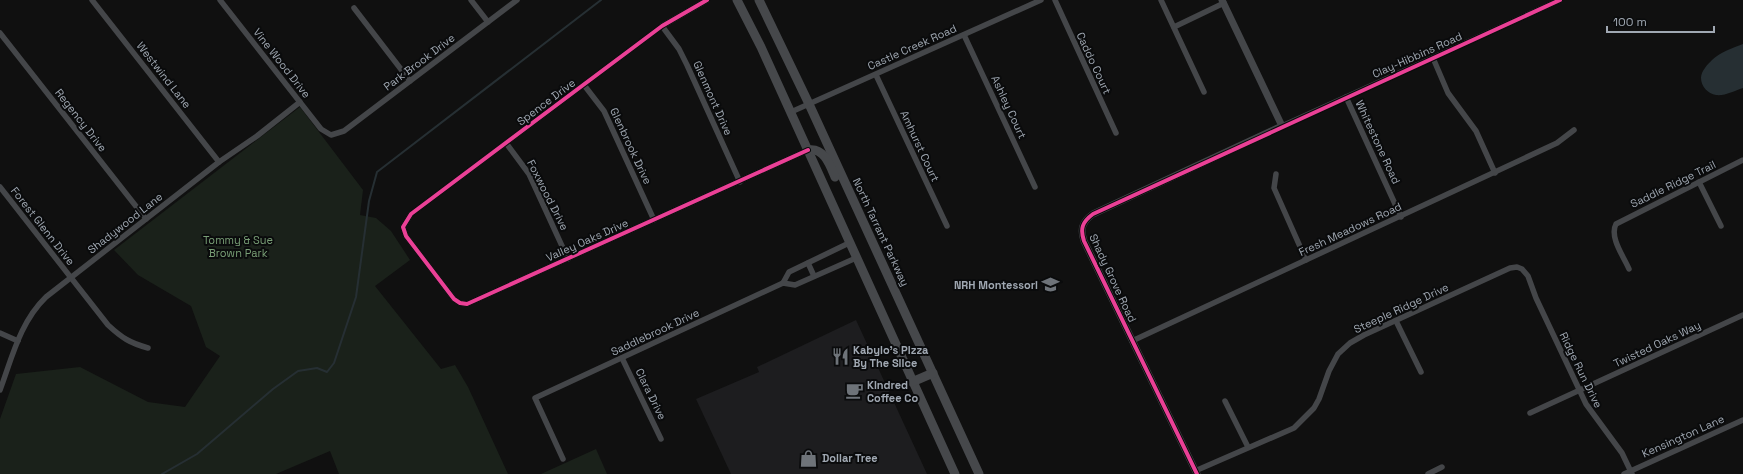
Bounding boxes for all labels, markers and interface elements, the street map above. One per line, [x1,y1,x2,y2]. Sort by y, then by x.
scale bar [1607,8,1714,34]
text: 100 m [1613,14,1647,30]
street label: Castle Creek Road [865,21,959,73]
street label: Vine Wood Drive [250,25,314,101]
street label: Clay-Hibbins Road [1370,29,1464,81]
street label: Caddo Court [1074,30,1114,96]
street label: Park Brook Drive [381,31,457,93]
street label: Westwind Lane [134,39,194,111]
street label: Glenmont Drive [690,58,736,138]
street label: Ashley Court [988,73,1030,141]
street label: Spence Drive [514,76,578,128]
street label: Regency Drive [52,86,110,154]
street label: Whitestone Road [1352,98,1404,186]
street label: Glenbrook Drive [607,105,655,187]
street label: Amhurst Court [897,108,943,184]
street label: Foxwood Drive [524,157,572,233]
street label: Saddle Ridge Trail [1628,157,1718,211]
street label: North Tarrant Parkway [850,176,912,288]
street label: Forest Glenn Drive [8,184,78,268]
street label: Shadywood Lane [85,189,165,257]
street label: Fresh Meadows Road [1296,199,1404,259]
street label: Valley Oaks Drive [544,216,630,264]
street label: Shady Grove Road [1086,231,1140,325]
park label: Tommy & Sue Brown Park [203,233,273,260]
school or university icon: NRH Montessori [1041,275,1061,295]
place label: NRH Montessori [954,278,1038,292]
street label: Steeple Ridge Drive [1351,280,1451,336]
street label: Saddlebrook Drive [609,305,701,359]
street label: Twisted Oaks Way [1611,318,1703,370]
street label: Ridge Run Drive [1557,330,1605,410]
place label: Kabylo's Pizza By The Slice [853,343,929,370]
restaurant icon: Kabylo's Pizza By The Slice [830,346,850,366]
street label: Clara Drive [633,366,669,422]
place label: Kindred Coffee Co [867,378,918,405]
cafe icon: Kindred Coffee Co [844,381,864,401]
street label: Kensington Lane [1640,412,1726,460]
shop icon: Dollar Tree [799,448,819,468]
place label: Dollar Tree [822,451,878,465]

